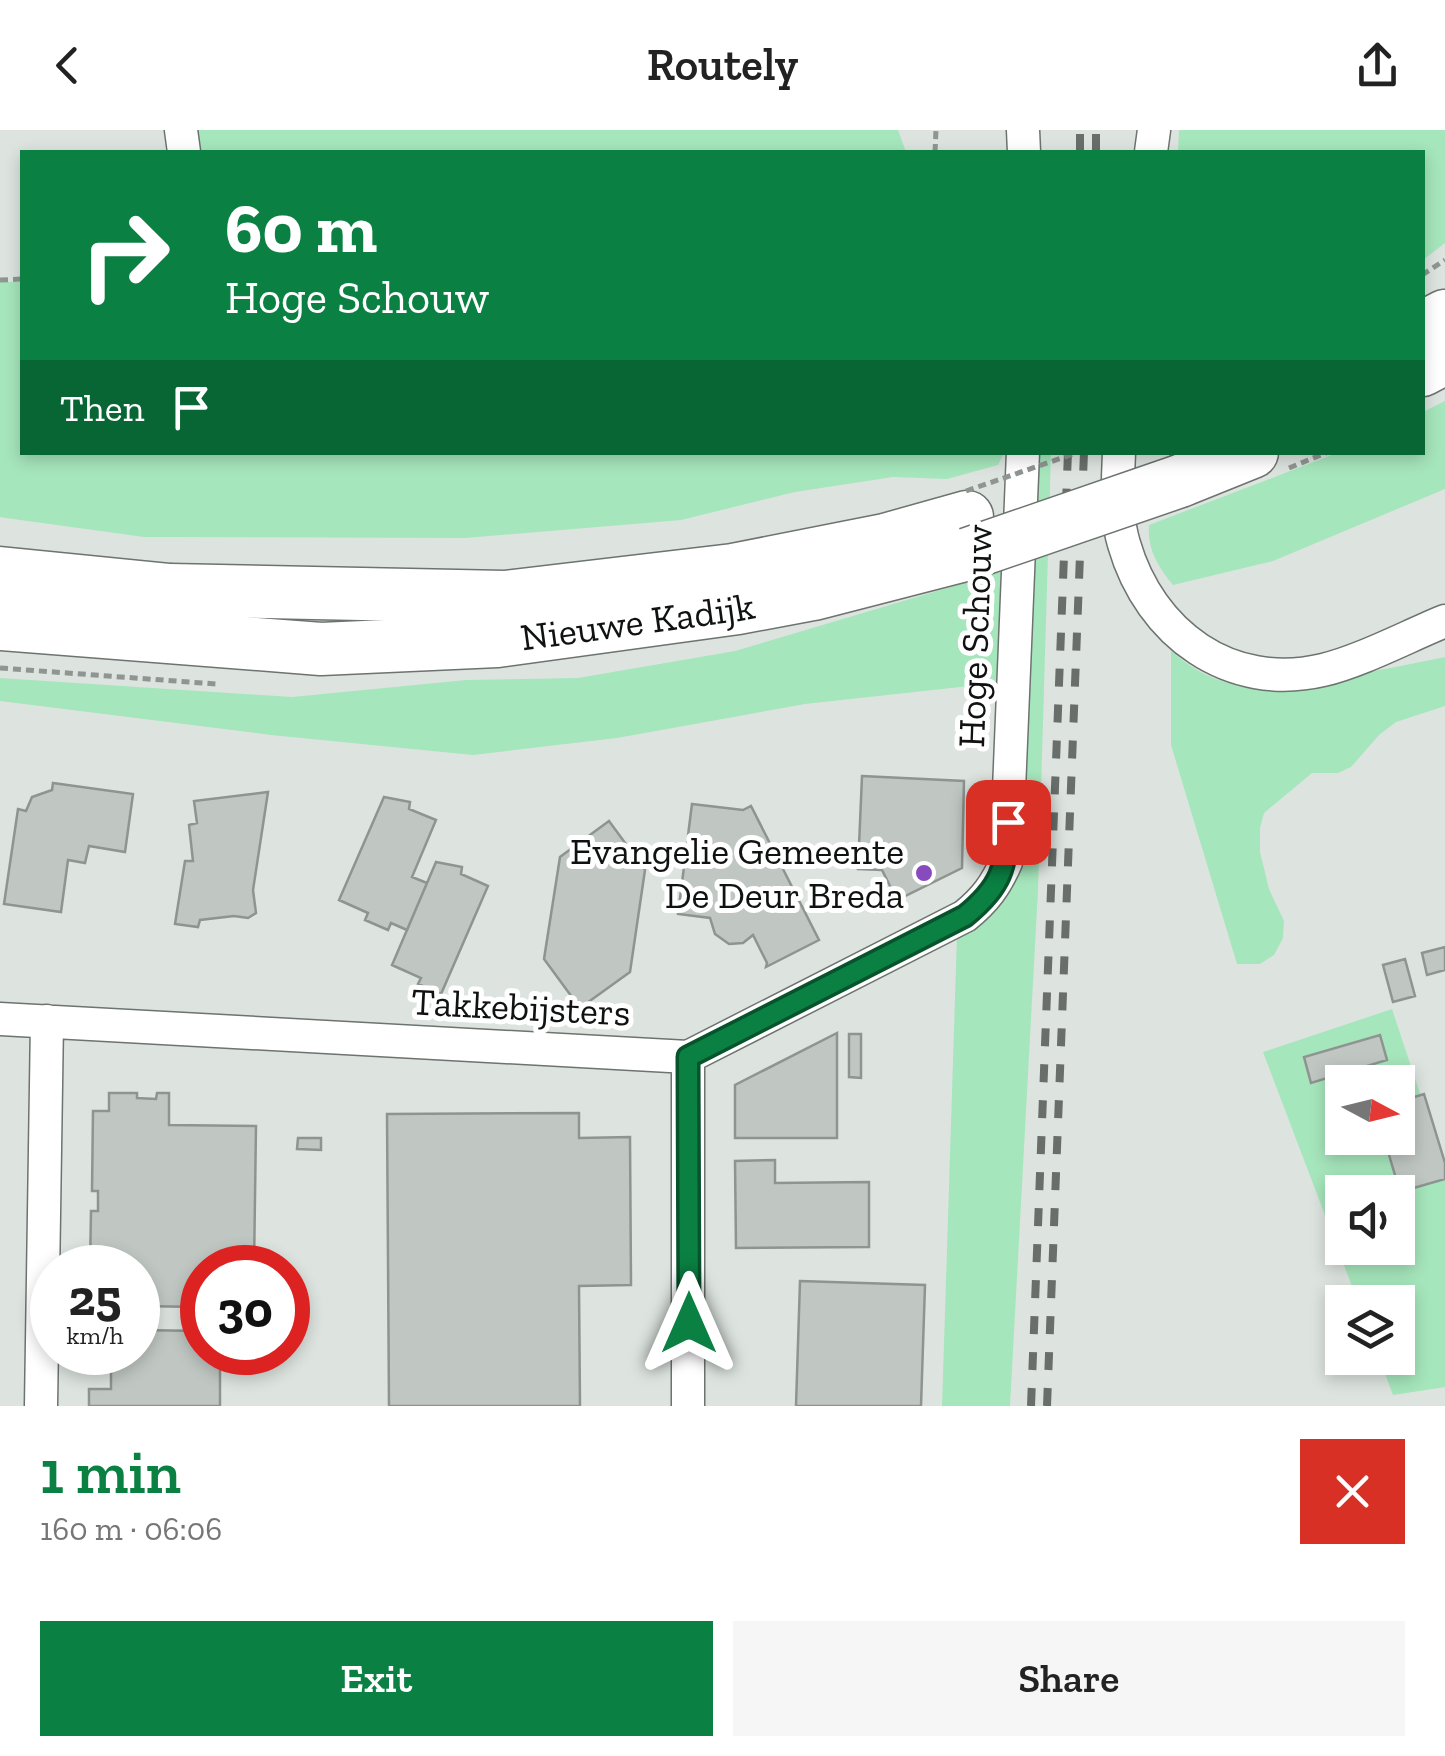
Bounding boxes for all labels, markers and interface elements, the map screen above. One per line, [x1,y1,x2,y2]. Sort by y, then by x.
icon: back [40,38,95,93]
text: Routely [647,38,798,92]
icon: share [1350,38,1405,93]
text: 60 m [225,186,377,270]
icon: right [60,190,190,320]
text: Hoge Schouw [225,271,489,325]
icon: arrive [164,380,219,435]
text: Then [60,385,144,431]
street label: Hoge Schouw [948,524,1002,748]
street label: Nieuwe Kadijk [518,582,759,661]
pin [966,780,1051,865]
icon: arrive [981,795,1036,850]
place label: Evangelie Gemeente De Deur Breda [570,828,904,918]
marker: Evangelie Gemeente De Deur Breda [913,862,935,884]
street label: Takkebijsters [410,978,632,1036]
north arrow [1325,1065,1415,1155]
map controls [1325,1065,1415,1375]
button: sound [1325,1175,1415,1265]
speed limit sign: 30 [180,1245,310,1375]
text: 25 [69,1268,121,1328]
position arrow [637,1271,741,1375]
button: layers [1325,1285,1415,1375]
text: km/h [66,1320,124,1350]
text: 1 min [40,1436,181,1508]
button: close [1300,1439,1405,1544]
text: 160 m · 06:06 [40,1510,222,1548]
button: Exit [40,1621,713,1736]
button: Share [733,1621,1405,1736]

